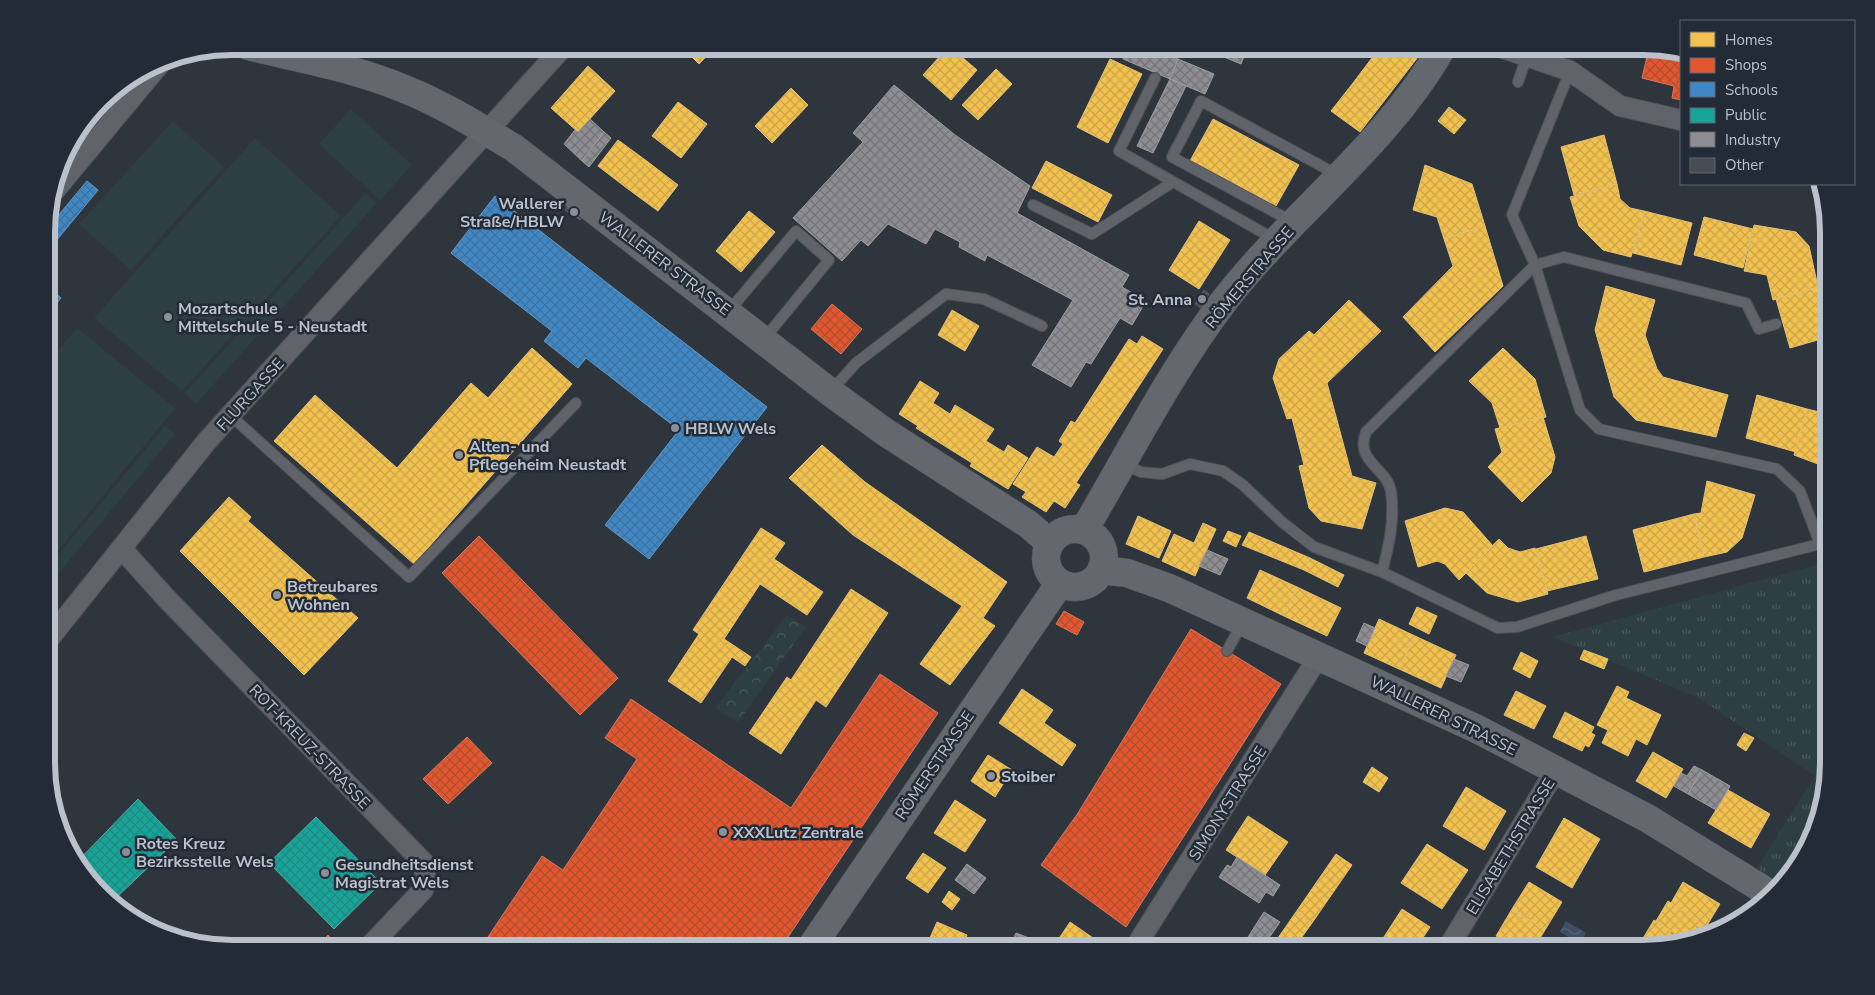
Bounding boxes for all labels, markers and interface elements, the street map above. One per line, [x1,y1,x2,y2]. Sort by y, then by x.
legend [1680,20,1855,185]
text: Homes [1725,30,1773,50]
text: Shops [1725,55,1767,75]
text: Schools [1725,80,1778,100]
text: Public [1725,105,1766,125]
text: Industry [1725,130,1781,150]
text: Other [1725,155,1764,175]
place label: Wallerer Straße/HBLW [460,193,565,233]
marker: Wallerer Straße/HBLW [568,206,580,218]
street label: WALLERER STRASSE [594,207,735,321]
street label: RÖMERSTRASSE [1201,222,1299,333]
place label: St. Anna [1128,289,1192,311]
marker: St. Anna [1196,293,1208,305]
place label: Mozartschule Mittelschule 5 - Neustadt [178,298,368,338]
marker: Mozartschule Mittelschule 5 - Neustadt [162,311,174,323]
street label: FLURGASSE [212,353,290,436]
place label: HBLW Wels [685,418,776,440]
marker: HBLW Wels [669,422,681,434]
place label: Alten- und Pflegeheim Neustadt [469,436,627,476]
marker: Alten- und Pflegeheim Neustadt [453,449,465,461]
place label: Betreubares Wohnen [287,576,378,616]
marker: Betreubares Wohnen [271,589,283,601]
street label: WALLERER STRASSE [1367,671,1520,761]
street label: ROT-KREUZ-STRASSE [244,680,375,814]
street label: RÖMERSTRASSE [890,707,979,824]
street label: SIMONYSTRASSE [1184,742,1272,865]
place label: Stoiber [1001,766,1056,788]
marker: Stoiber [985,770,997,782]
street label: ELISABETHSTRASSE [1461,774,1560,919]
place label: XXXLutz Zentrale [732,822,864,844]
marker: XXXLutz Zentrale [717,826,729,838]
place label: Rotes Kreuz Bezirksstelle Wels [136,833,274,873]
marker: Rotes Kreuz Bezirksstelle Wels [120,846,132,858]
place label: Gesundheitsdienst Magistrat Wels [335,854,474,894]
marker: Gesundheitsdienst Magistrat Wels [319,867,331,879]

